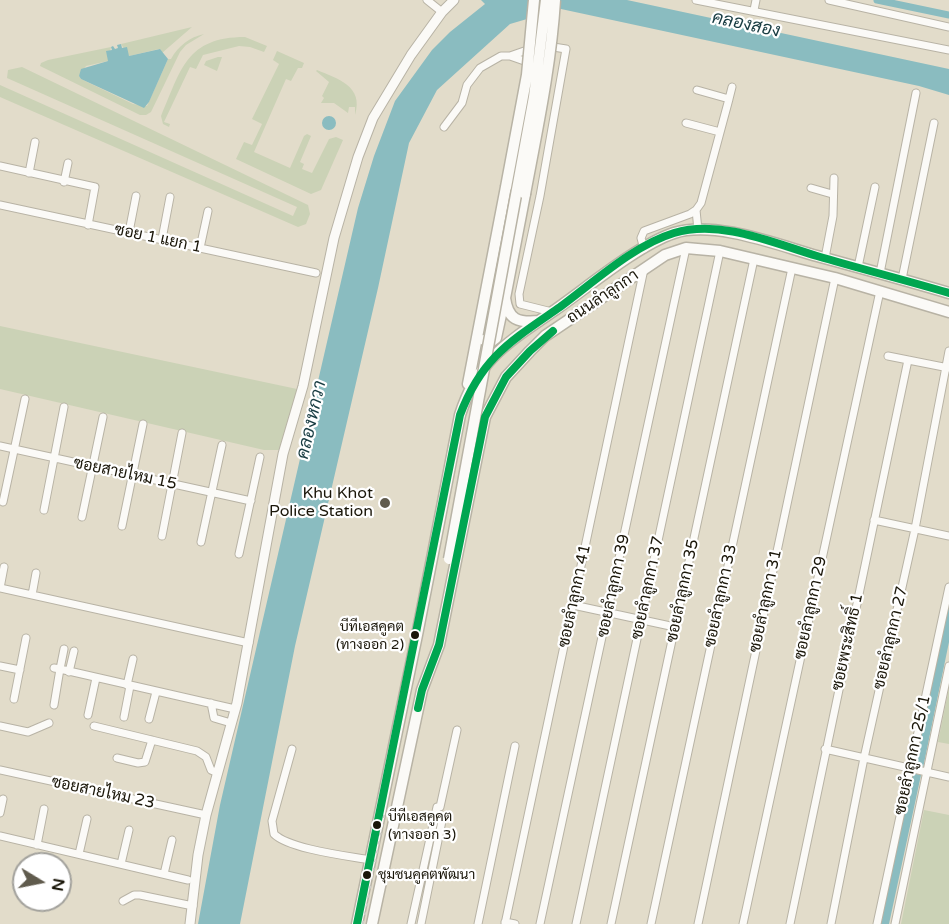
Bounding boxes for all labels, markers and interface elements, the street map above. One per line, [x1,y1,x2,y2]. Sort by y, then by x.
water label: คลองสอง [710,7,782,43]
street label: ซอย 1 แยก 1 [113,220,203,258]
street label: ถนนลำลูกกา [564,266,642,328]
water label: คลองหกวา [293,379,331,461]
street label: ซอยสายไหม 15 [72,454,178,494]
place label: Khu Khot Police Station [269,484,373,522]
marker: Khu Khot Police Station [378,496,392,510]
street label: ซอยลำลูกกา 39 [594,533,634,639]
street label: ซอยลำลูกกา 37 [628,535,668,641]
street label: ซอยลำลูกกา 35 [663,538,703,644]
street label: ซอยลำลูกกา 41 [555,543,595,649]
street label: ซอยลำลูกกา 33 [701,543,741,649]
street label: ซอยลำลูกกา 31 [746,548,786,654]
street label: ซอยลำลูกกา 29 [791,555,831,661]
street label: ซอยลำลูกกา 27 [870,585,912,691]
street label: ซอยพระสิทธิ์ 1 [828,592,868,692]
place label: บีทีเอสคูคต (ทางออก 2) [336,619,404,652]
marker: บีทีเอสคูคต (ทางออก 2) [409,629,421,641]
street label: ซอยลำลูกกา 25/1 [891,693,935,817]
street label: ซอยสายไหม 23 [50,773,156,813]
place label: บีทีเอสคูคต (ทางออก 3) [388,809,456,842]
marker: บีทีเอสคูคต (ทางออก 3) [371,819,383,831]
north arrow [12,852,72,912]
place label: ชุมชนคูคตพัฒนา [378,867,475,883]
marker: ชุมชนคูคตพัฒนา [361,869,373,881]
text: N [47,877,69,893]

